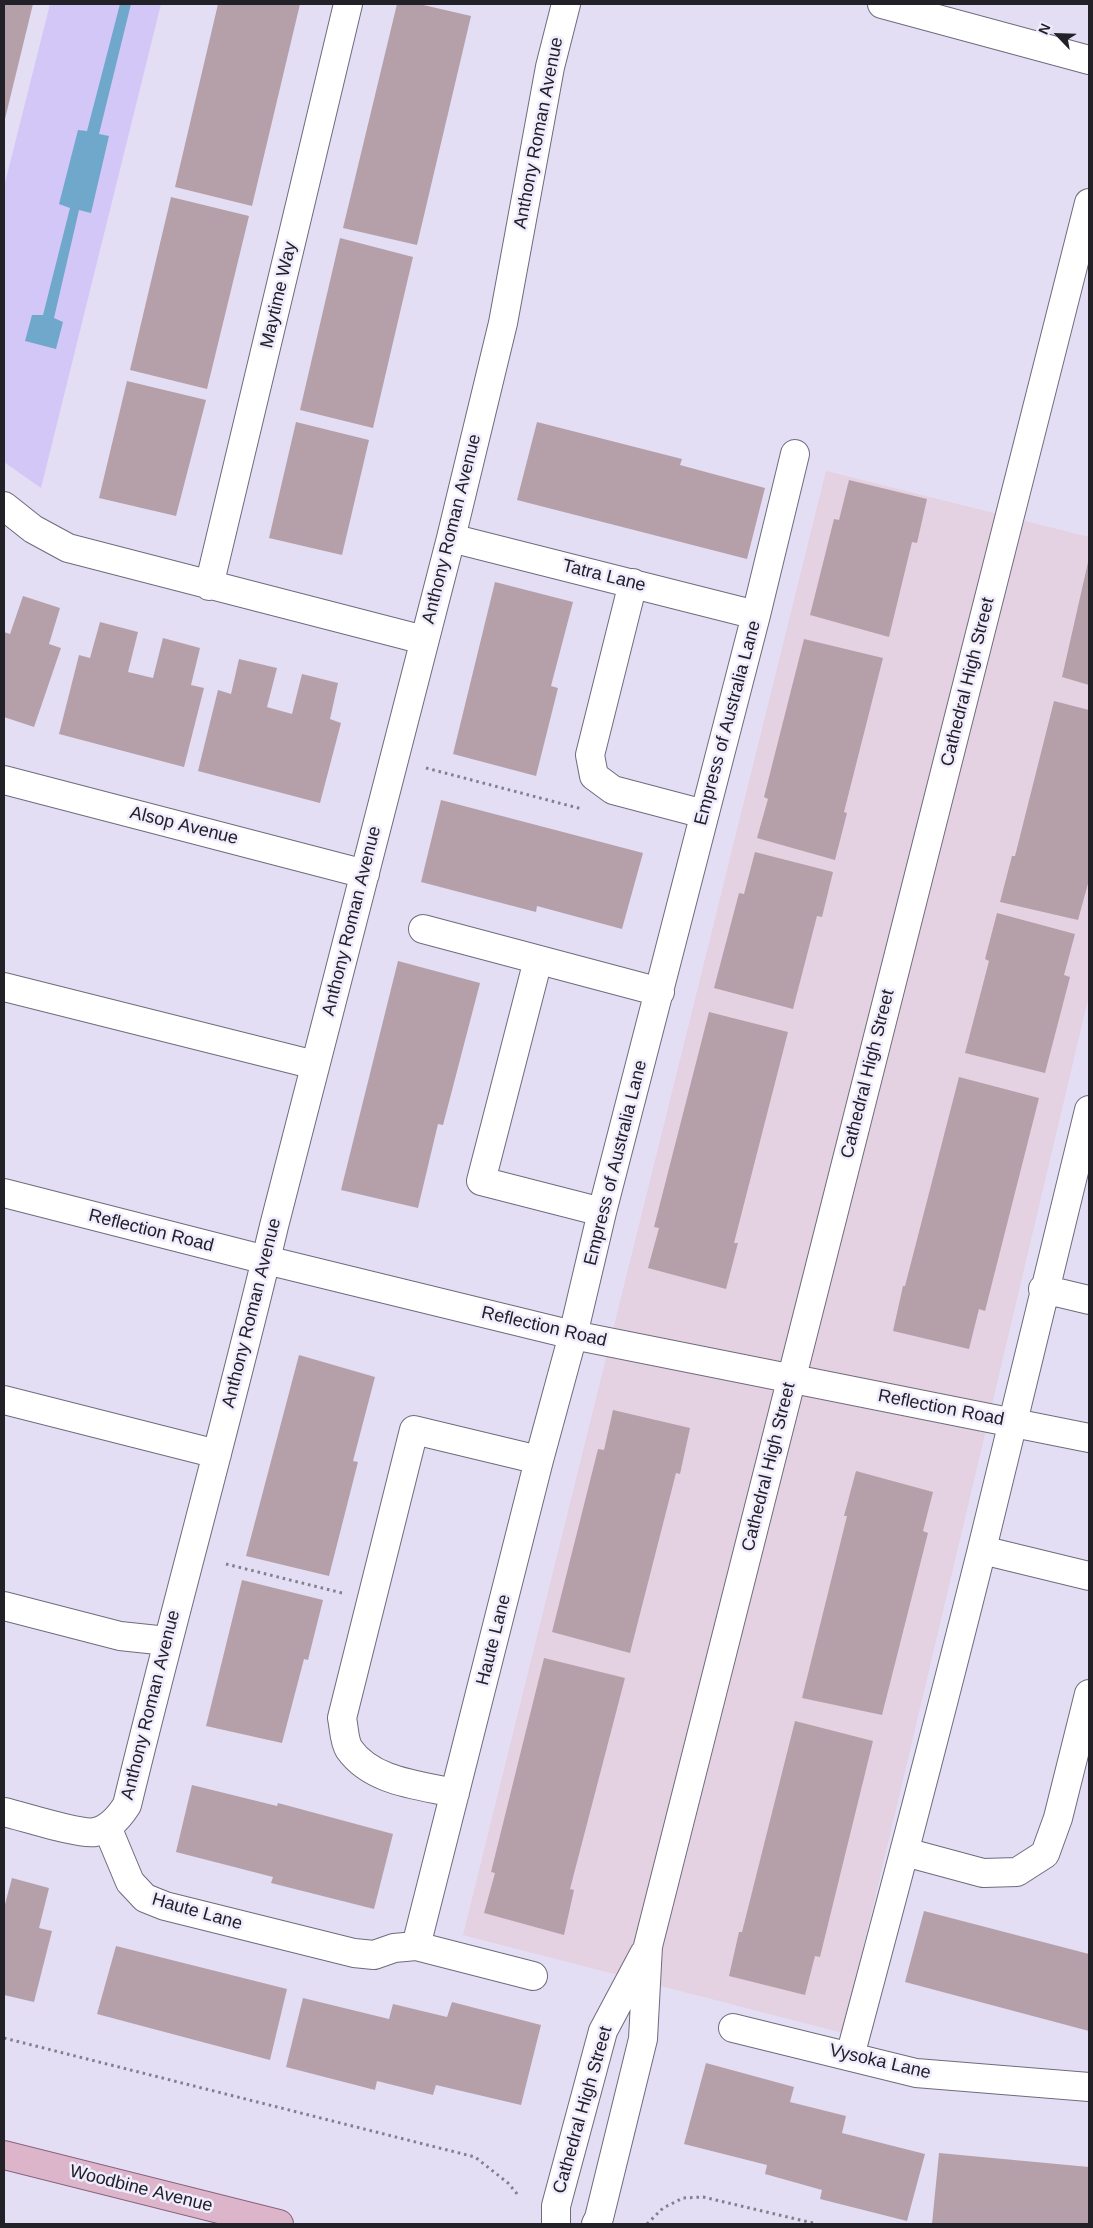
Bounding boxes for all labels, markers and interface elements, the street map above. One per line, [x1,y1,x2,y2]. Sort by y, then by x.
north arrow [1033,10,1083,60]
text: N [1035,21,1054,37]
street label: Anthony Roman Avenue [510,35,568,231]
street label: Maytime Way [256,240,302,350]
street label: Anthony Roman Avenue [418,432,486,626]
street label: Tatra Lane [560,555,648,597]
street label: Cathedral High Street [937,595,999,769]
street label: Empress of Australia Lane [690,618,766,828]
street label: Alsop Avenue [128,802,240,850]
street label: Anthony Roman Avenue [318,824,386,1018]
street label: Cathedral High Street [837,987,899,1161]
street label: Empress of Australia Lane [580,1058,652,1268]
street label: Reflection Road [86,1205,216,1257]
street label: Anthony Roman Avenue [218,1216,286,1410]
street label: Reflection Road [479,1302,609,1352]
street label: Cathedral High Street [738,1380,800,1554]
street label: Reflection Road [876,1385,1006,1431]
street label: Haute Lane [472,1592,516,1688]
street label: Anthony Roman Avenue [117,1608,185,1802]
street label: Haute Lane [149,1889,245,1935]
street label: Cathedral High Street [549,2024,617,2196]
street label: Vysoka Lane [827,2040,933,2084]
street label: Woodbine Avenue [67,2161,215,2217]

